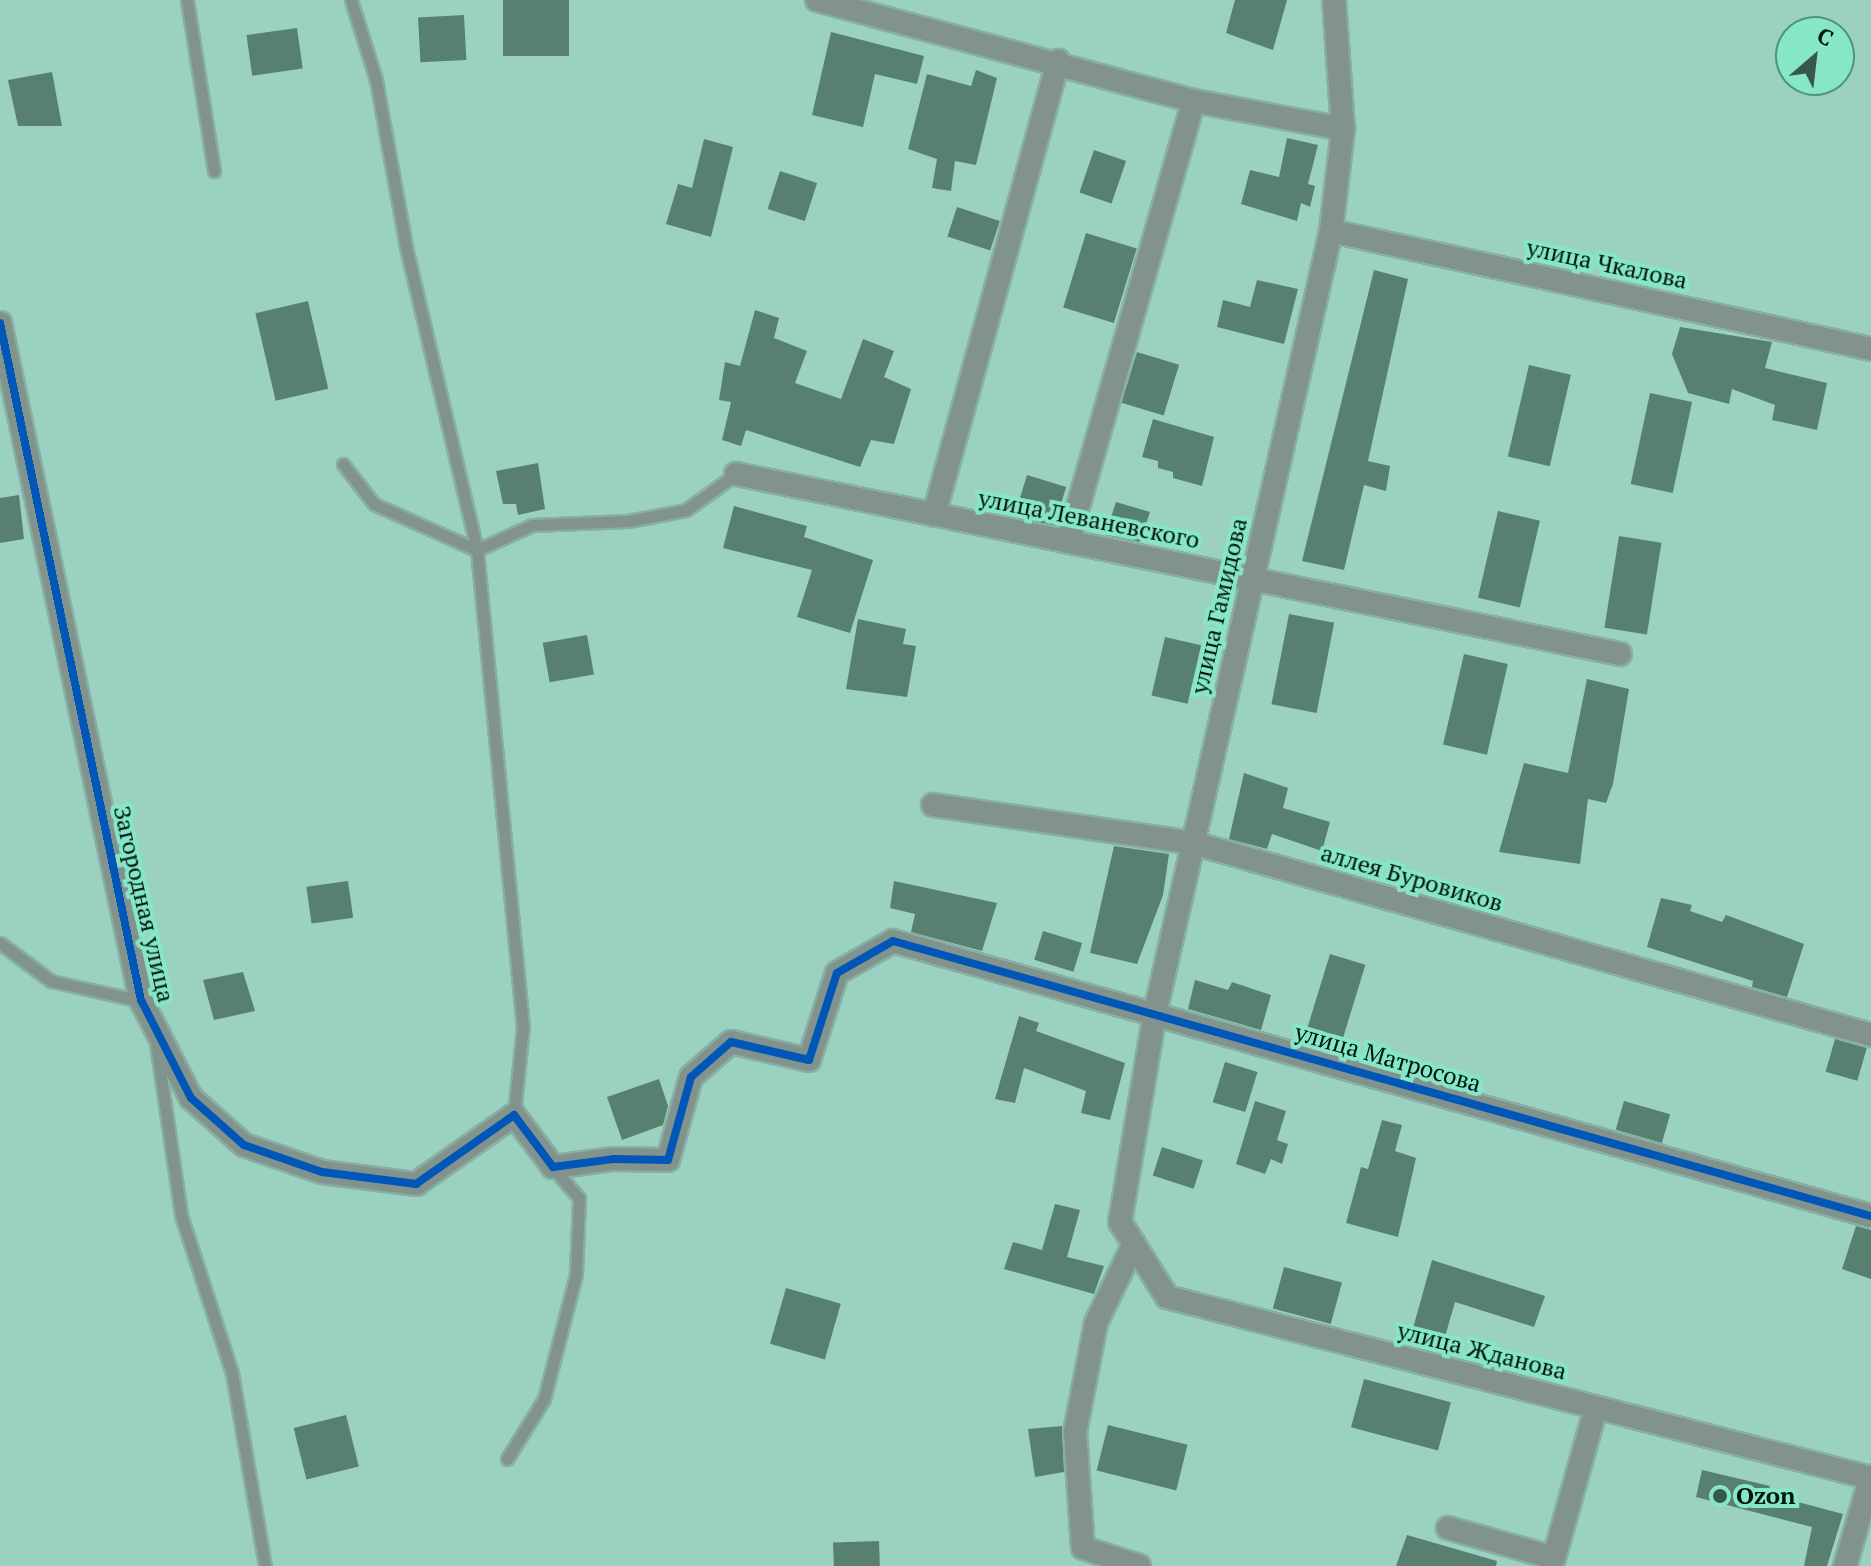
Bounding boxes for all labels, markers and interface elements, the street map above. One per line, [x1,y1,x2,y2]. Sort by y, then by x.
north arrow [1775,16,1855,96]
text: С [1812,20,1839,52]
street label: улица Чкалова [1524,233,1690,295]
street label: улица Леваневского [976,483,1202,555]
street label: улица Гамидова [1185,515,1253,697]
street label: Загородная улица [107,803,181,1005]
street label: аллея Буровиков [1318,838,1506,918]
street label: улица Матросова [1292,1018,1484,1098]
street label: улица Жданова [1394,1316,1570,1386]
place label: Ozon [1736,1482,1795,1510]
marker: Ozon [1711,1487,1729,1505]

